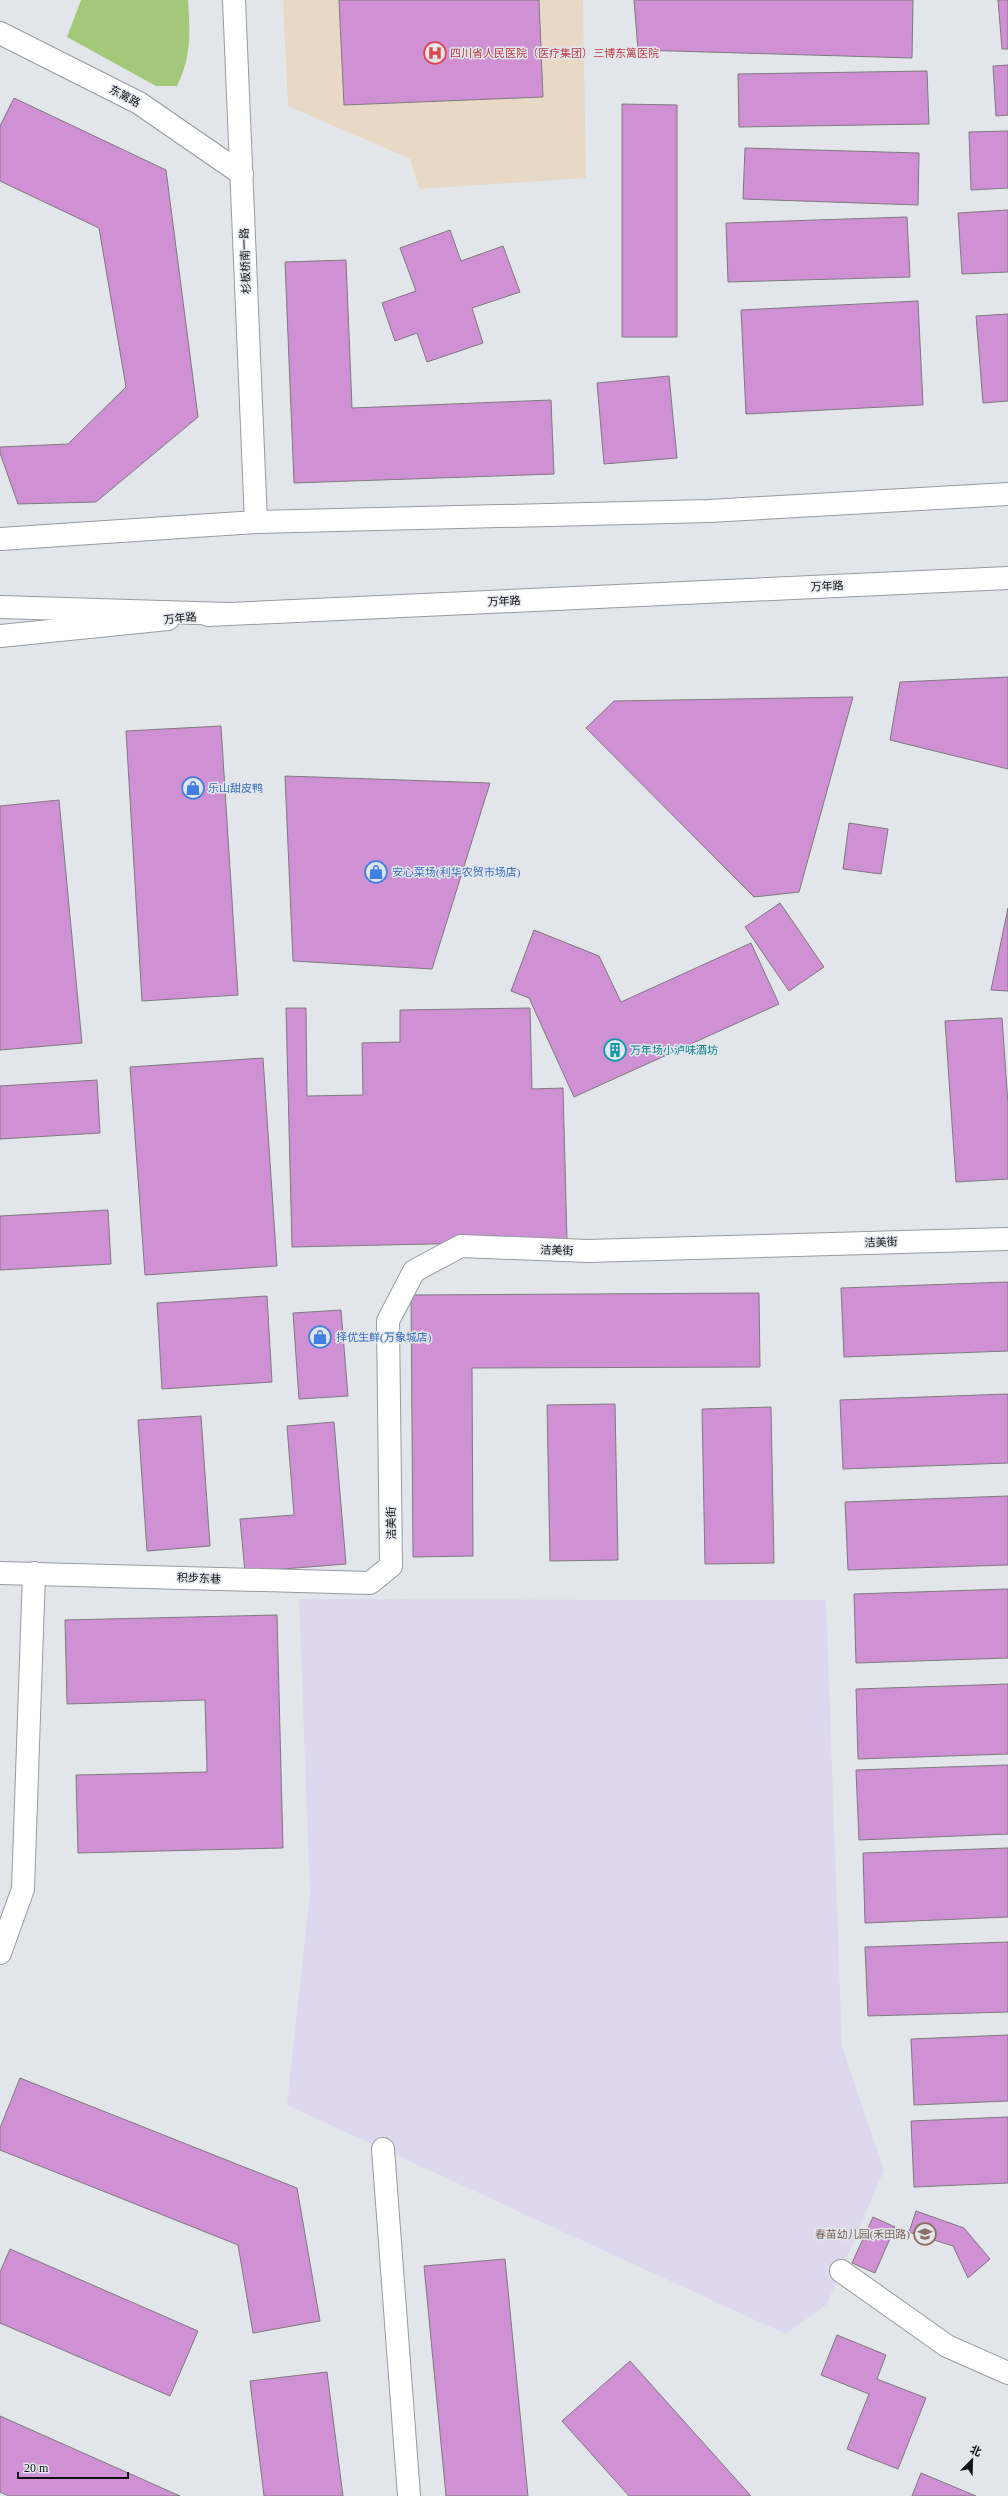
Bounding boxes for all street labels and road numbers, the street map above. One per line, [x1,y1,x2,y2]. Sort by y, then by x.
street label: 东篱路 [108,83,142,109]
street label: 杉板桥南一路 [238,228,252,294]
street label: 万年路 [810,579,844,593]
street label: 万年路 [487,594,521,608]
street label: 万年路 [163,610,197,626]
street label: 洁美街 [864,1235,898,1249]
street label: 洁美街 [540,1243,574,1257]
street label: 洁美街 [385,1506,397,1540]
street label: 积步东巷 [177,1571,221,1585]

